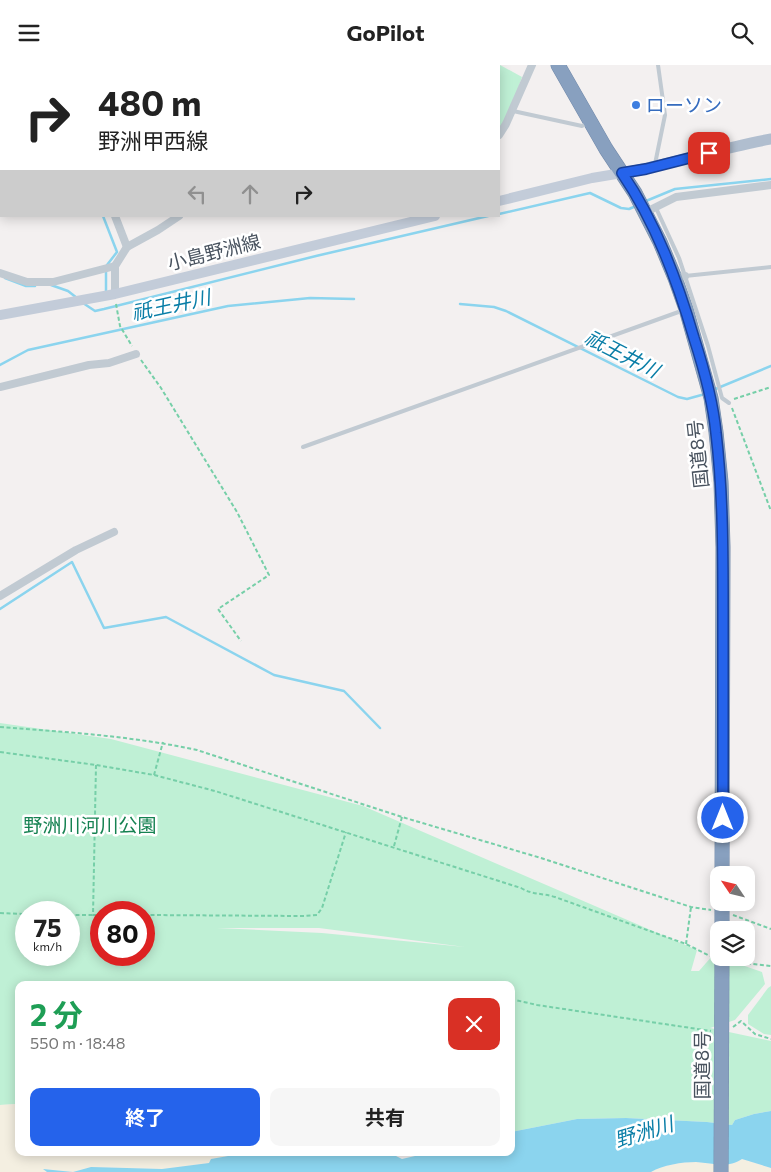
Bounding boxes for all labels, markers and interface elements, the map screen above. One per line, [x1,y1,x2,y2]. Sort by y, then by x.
icon: menu [15,19,43,47]
text: GoPilot [347,19,424,46]
icon: search [728,19,756,47]
text: 480 m [98,80,202,123]
icon: right [15,85,80,150]
place label: ローソン [646,93,722,116]
marker: ローソン [630,99,642,111]
text: 野洲甲西線 [98,127,208,154]
pin [688,132,730,174]
icon: arrive [695,139,723,167]
icon: left [183,180,211,208]
icon: ahead [236,180,264,208]
icon: right [289,180,317,208]
street label: 小島野洲線 [165,229,263,274]
water label: 祇王井川 [129,284,214,324]
water label: 祇王井川 [581,324,665,383]
street label: 国道8号 [682,419,713,489]
position arrow [696,791,748,843]
park label: 野洲川河川公園 [23,813,157,836]
north arrow [710,866,755,911]
map controls [710,866,755,966]
speed limit sign: 80 [90,901,155,966]
text: 75 [33,912,62,942]
button: layers [710,921,755,966]
text: km/h [33,939,62,953]
text: 2 分 [30,995,83,1032]
button: close [448,998,500,1050]
street label: 国道8号 [690,1031,713,1099]
text: 550 m · 18:48 [30,1033,125,1052]
button: 終了 [30,1088,260,1146]
button: 共有 [270,1088,500,1146]
water label: 野洲川 [612,1110,678,1151]

